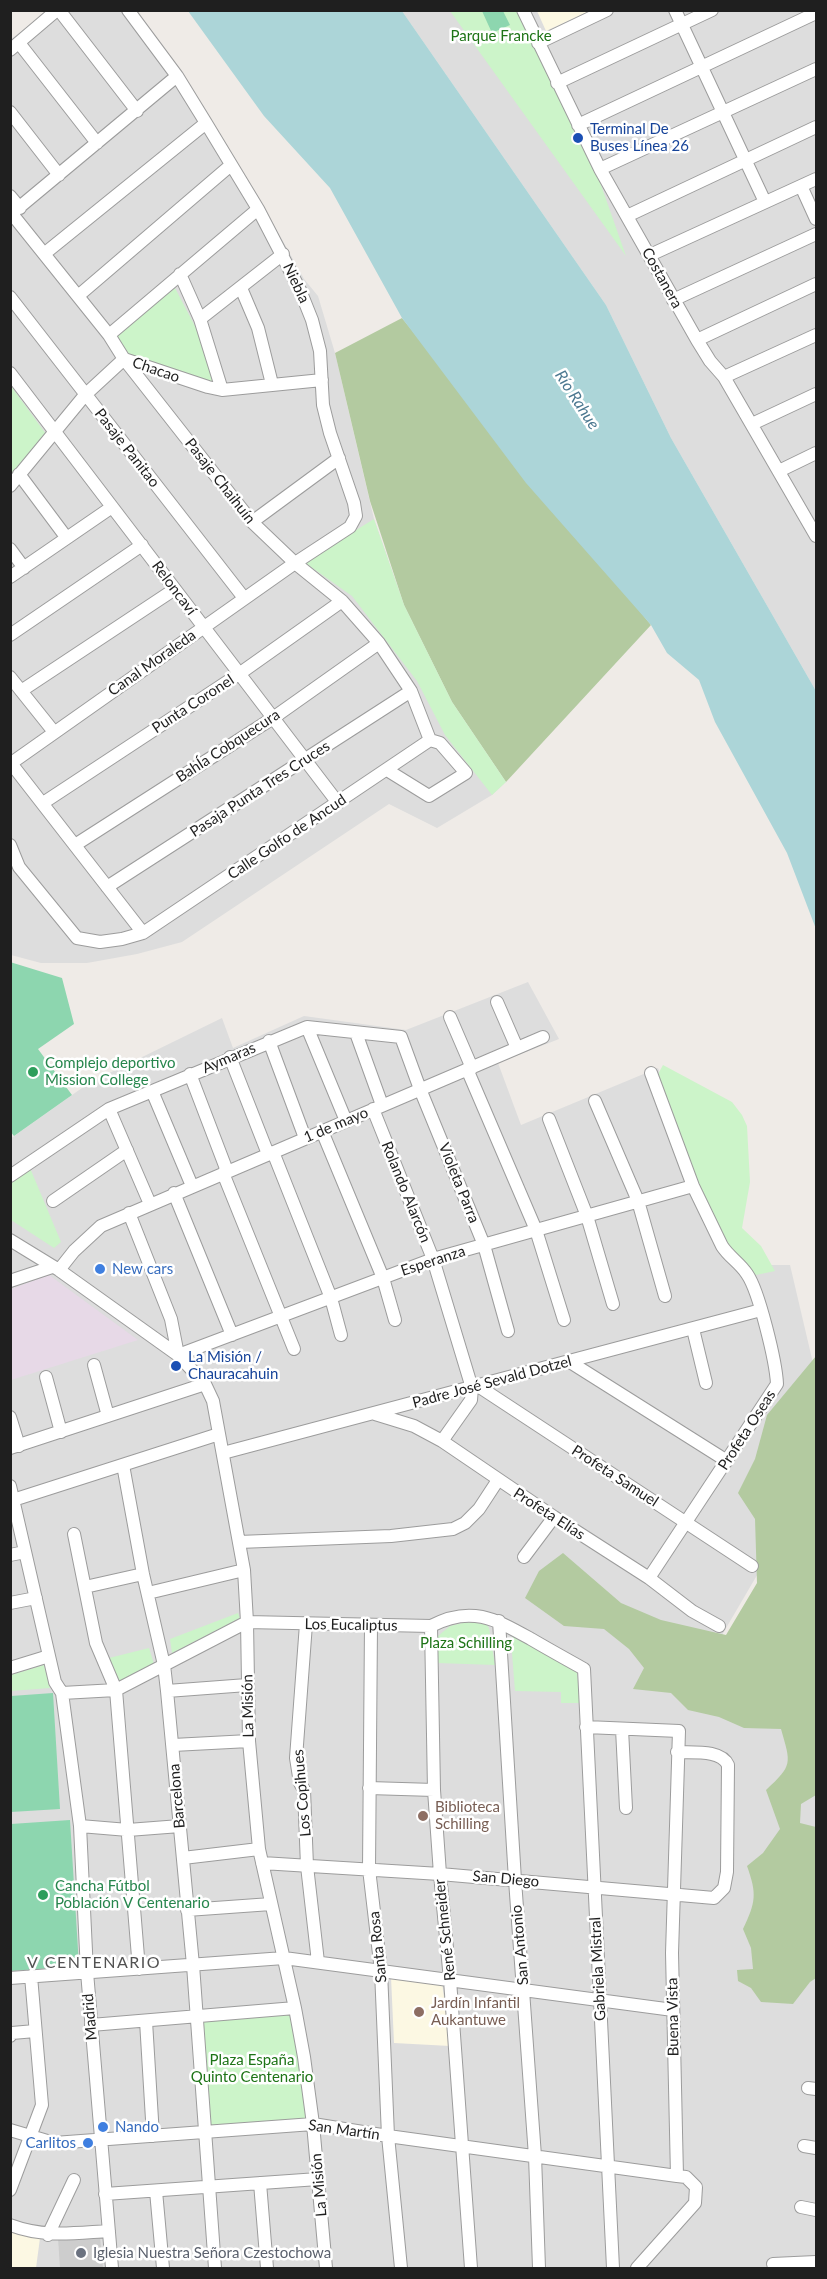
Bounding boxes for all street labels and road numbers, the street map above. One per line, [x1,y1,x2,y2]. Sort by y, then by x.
street label: Costanera [638,244,686,312]
street label: Niebla [279,260,313,306]
street label: Chacao [130,354,182,386]
street label: Pasaje Panitao [91,405,163,491]
street label: Pasaje Chaihuín [181,435,259,527]
street label: Reloncaví [148,557,200,619]
street label: Canal Moraleda [105,626,199,700]
street label: Punta Coronel [149,671,237,737]
street label: BahÍa Cobquecura [173,706,283,786]
street label: Pasaja Punta Tres Cruces [187,737,333,841]
street label: Calle Golfo de Ancud [224,791,350,883]
street label: Aymaras [200,1039,258,1077]
street label: 1 de mayo [301,1103,371,1147]
street label: Rolando Alarcón [377,1139,435,1245]
street label: Violeta Parra [435,1140,483,1226]
street label: Esperanza [398,1242,468,1280]
street label: Padre José Sevald Dotzel [410,1352,574,1412]
street label: Profeta Oseas [714,1386,780,1474]
street label: Profeta Samuel [568,1441,662,1511]
street label: Profeta Elías [510,1484,588,1544]
street label: Los Eucaliptus [304,1615,398,1635]
street label: La Misión [238,1674,258,1738]
street label: Los Copihues [289,1749,315,1837]
street label: Barcelona [165,1763,189,1829]
street label: San Diego [472,1867,540,1891]
street label: René Schneider [431,1878,459,1982]
street label: San Antonio [508,1904,532,1986]
street label: Santa Rosa [365,1910,391,1984]
street label: Gabriela Mistral [586,1916,610,2022]
street label: Buena Vista [663,1978,683,2056]
street label: Madrid [79,1993,101,2041]
street label: San Martín [307,2116,381,2144]
street label: La Misión [307,2153,331,2217]

